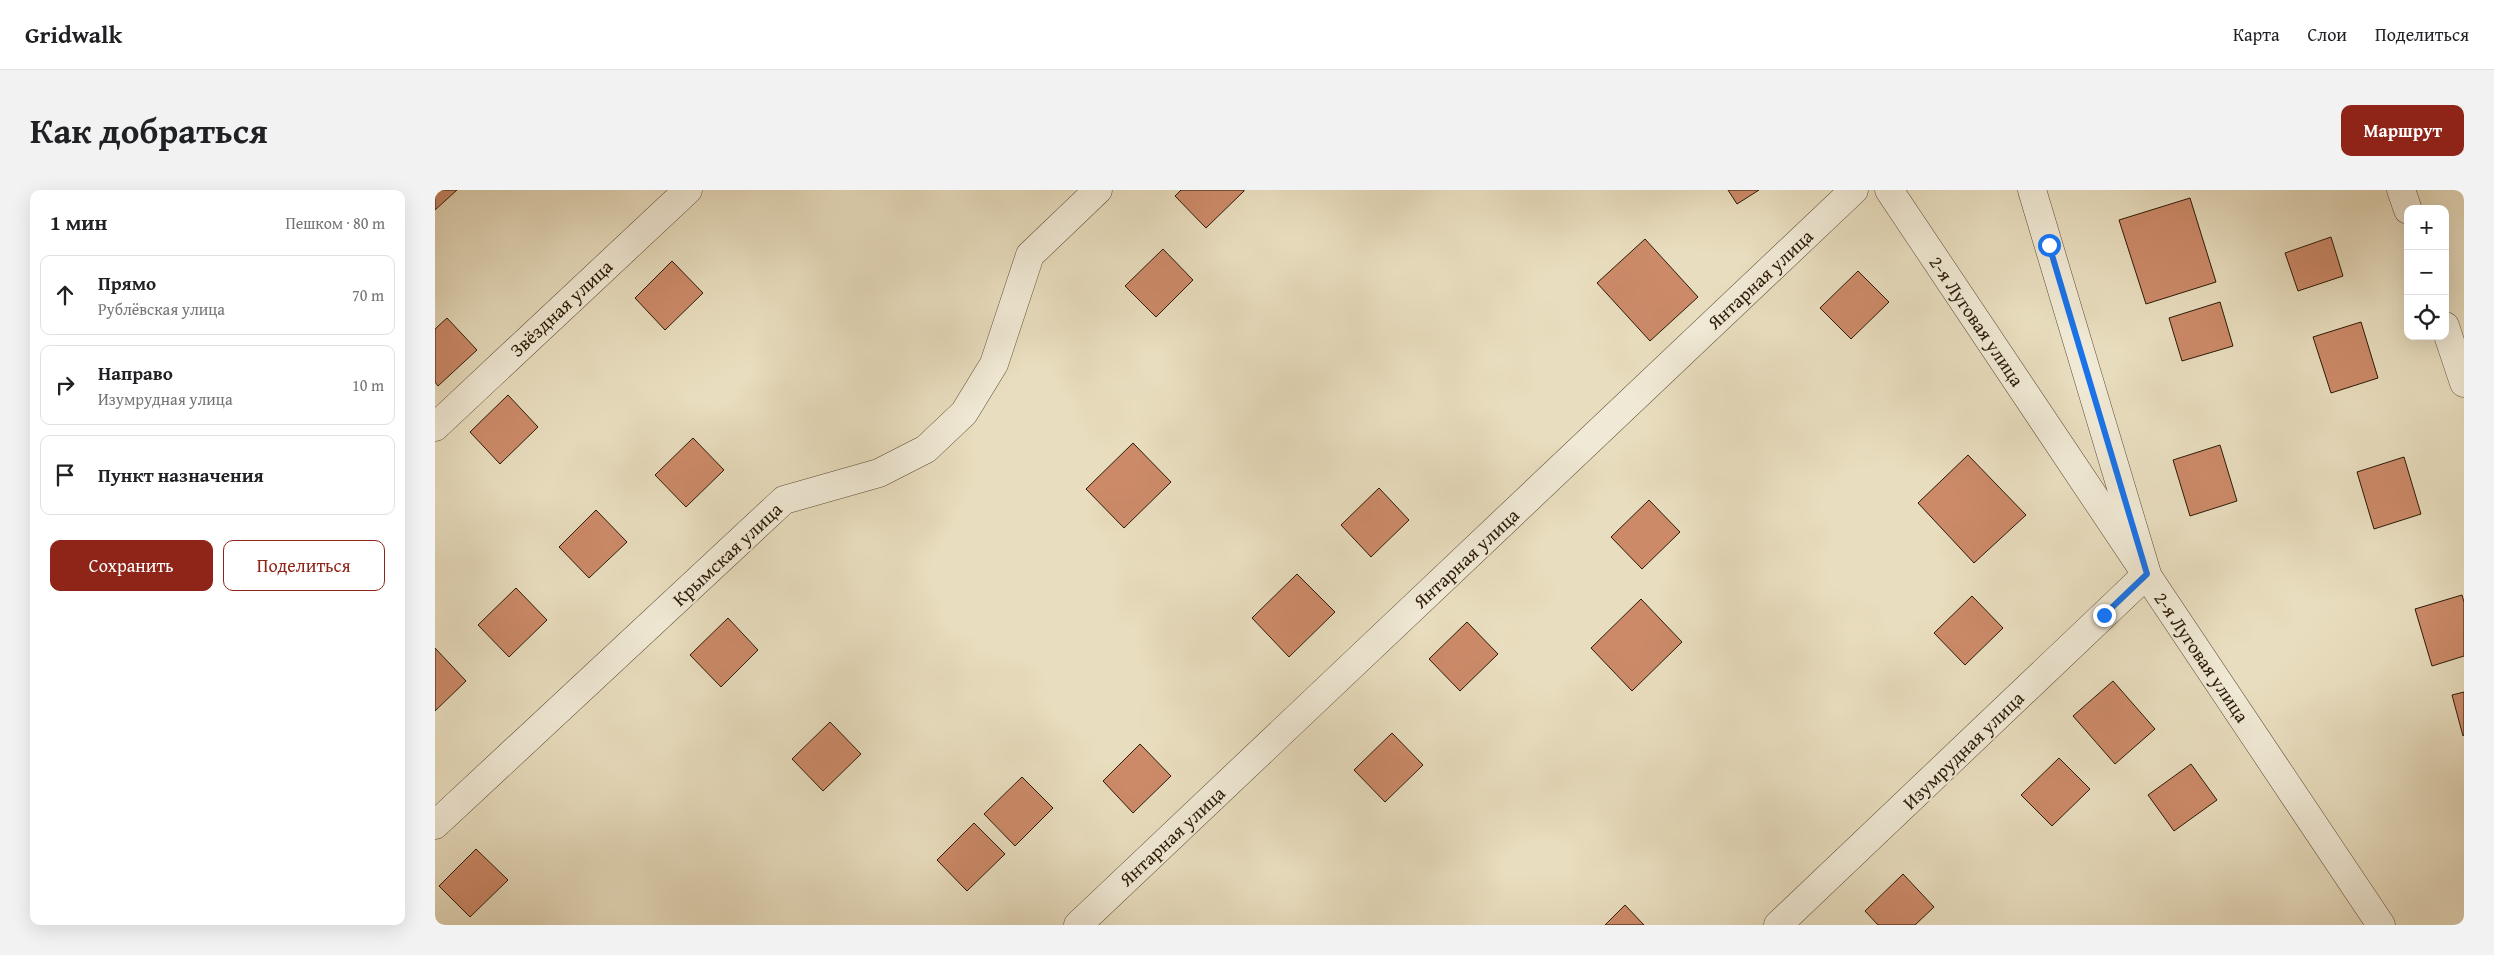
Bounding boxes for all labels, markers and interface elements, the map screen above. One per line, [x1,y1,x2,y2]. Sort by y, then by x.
text: Gridwalk [25,17,122,52]
text: Карта [2233,21,2280,48]
text: Слои [2308,21,2347,48]
text: Поделиться [2375,21,2469,48]
text: Как добраться [30,105,268,156]
button: Маршрут [2341,105,2464,156]
map controls [2404,205,2449,340]
button: + [2404,205,2449,250]
text: 1 мин [50,207,107,238]
text: Пешком · 80 m [285,211,385,235]
street label: Янтарная улица [1700,222,1819,336]
route start [2038,234,2061,257]
street label: 2-я Луговая улица [1923,250,2031,392]
button: − [2404,250,2449,295]
street label: Звёздная улица [503,253,619,363]
text: Прямо [98,269,156,297]
icon: ahead [51,281,79,309]
text: 70 m [352,283,384,307]
button: locate [2404,295,2449,340]
text: Рублёвская улица [98,297,225,321]
text: Направо [98,359,173,387]
icon: right [51,371,79,399]
text: 10 m [352,373,384,397]
text: Изумрудная улица [98,387,233,411]
icon: arrive [51,461,79,489]
text: Пункт назначения [98,461,264,489]
street label: Крымская улица [666,496,788,612]
street label: Янтарная улица [1406,501,1525,615]
button: Сохранить [50,540,213,591]
button: Поделиться [223,540,385,591]
street label: 2-я Луговая улица [2148,586,2256,728]
route end [2093,604,2116,627]
street label: Изумрудная улица [1896,684,2030,816]
street label: Янтарная улица [1112,779,1231,893]

